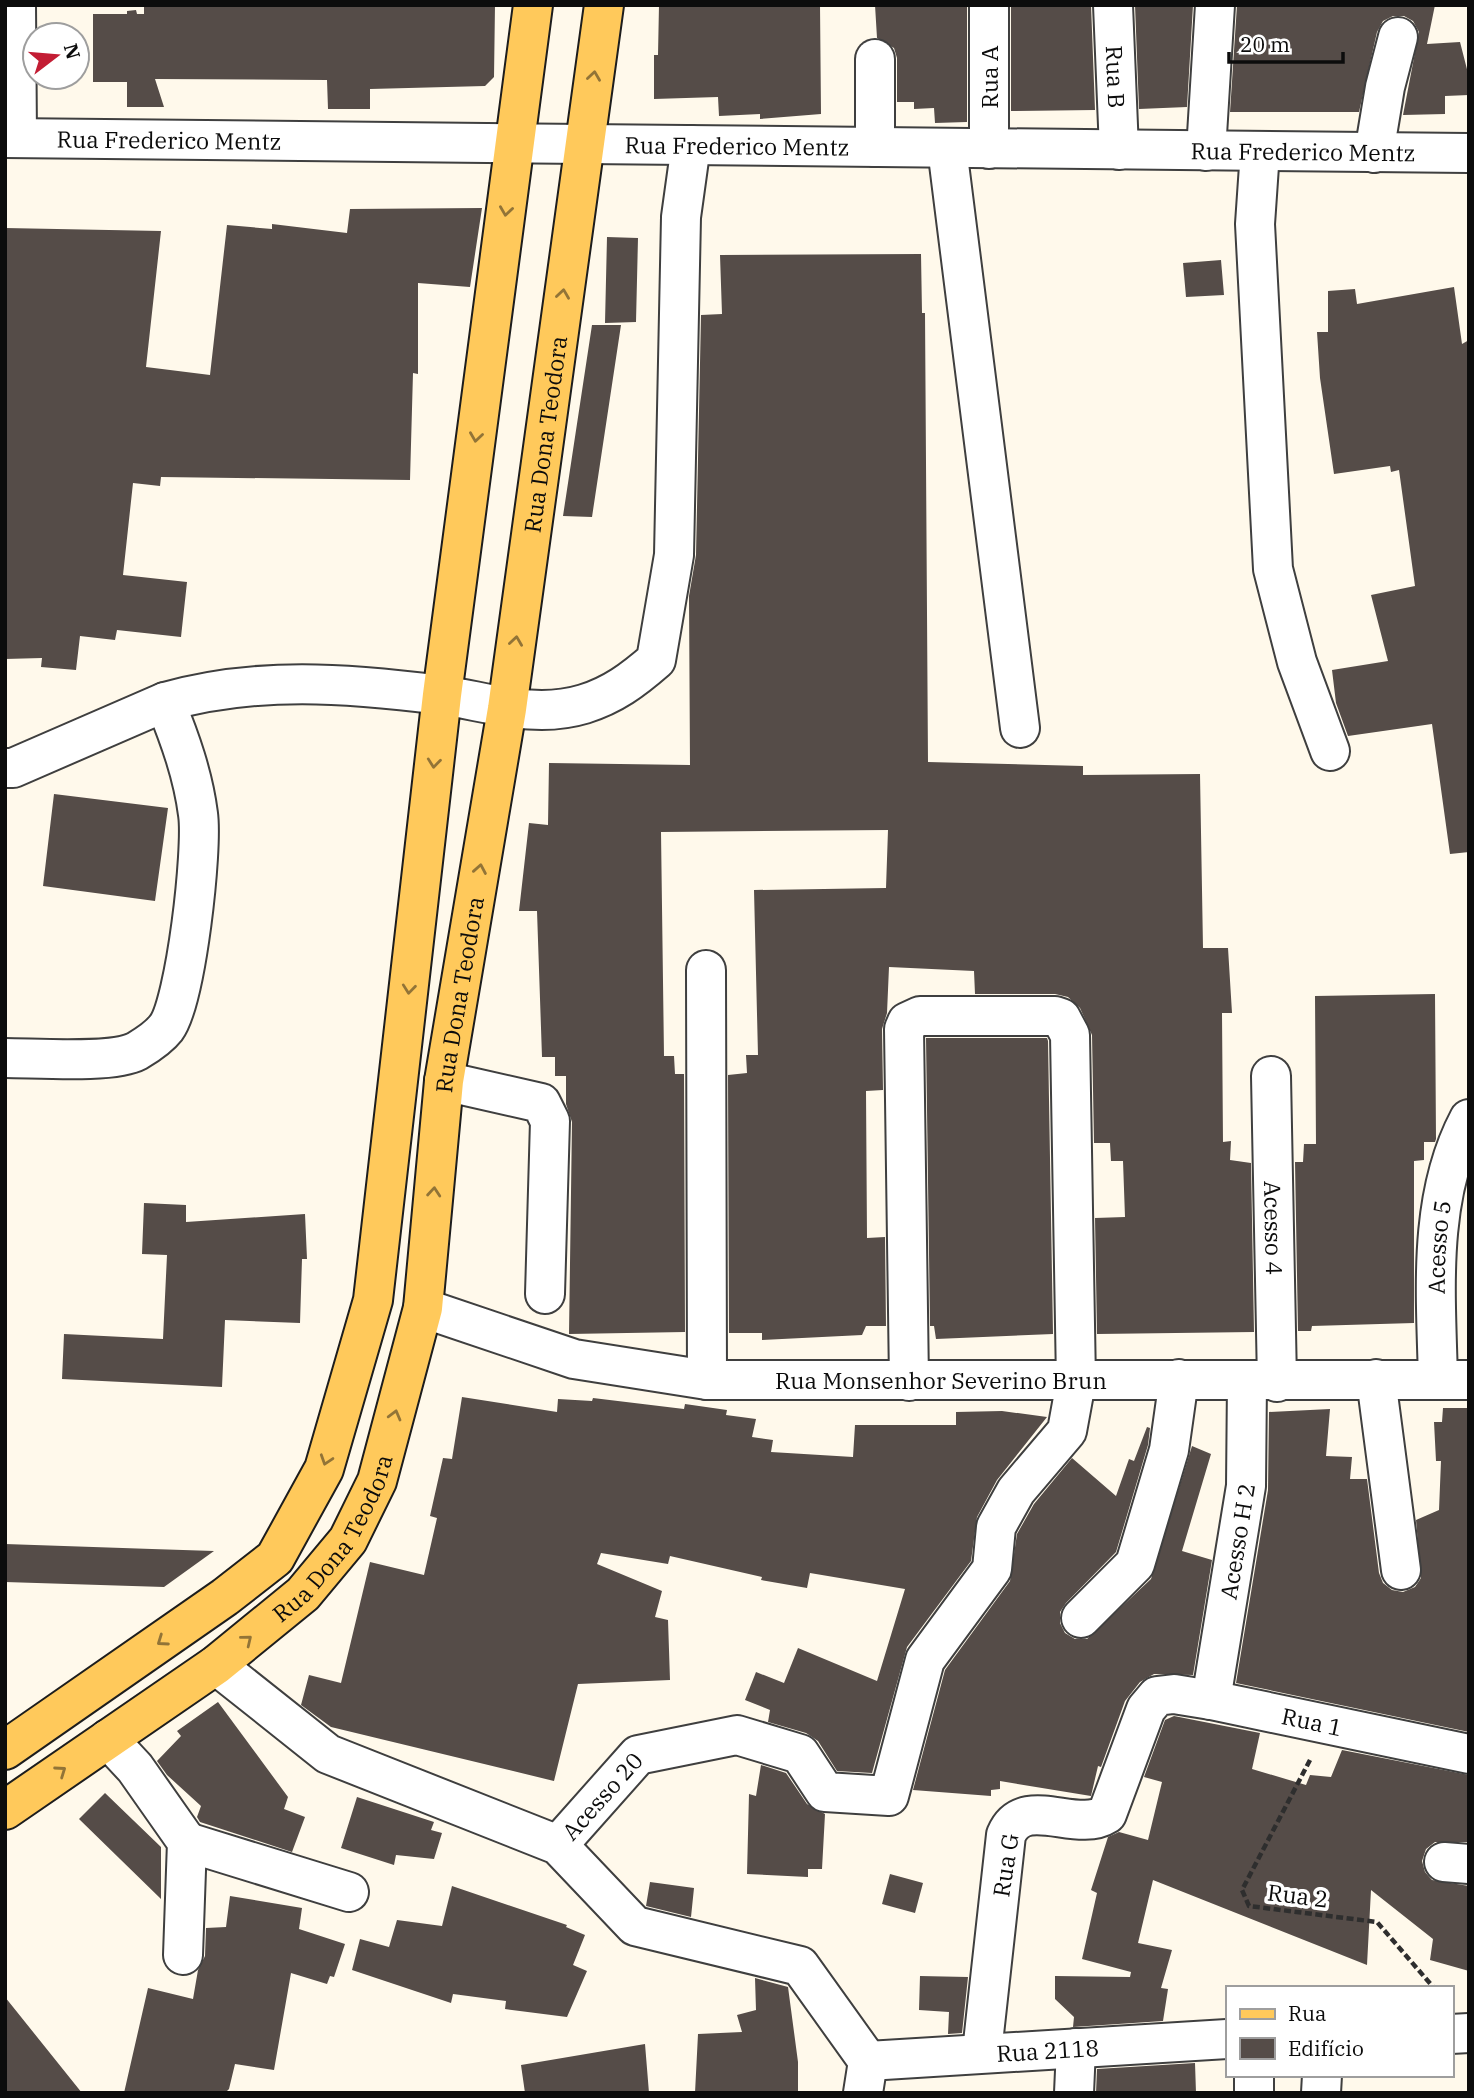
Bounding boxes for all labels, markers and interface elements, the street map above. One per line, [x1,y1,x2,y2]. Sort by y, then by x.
north arrow [21,21,91,91]
scale bar [1229,21,1343,65]
text: 20 m [1240,30,1290,58]
text: N [59,41,86,62]
street label: Rua A [974,45,1004,109]
street label: Rua B [1100,45,1132,109]
one-way arrow [586,71,601,82]
street label: Rua Frederico Mentz [56,124,282,156]
street label: Rua Frederico Mentz [624,129,849,162]
street label: Rua Frederico Mentz [1190,135,1415,167]
one-way arrow [499,205,514,217]
one-way arrow [556,288,571,300]
street label: Rua Dona Teodora [516,334,573,535]
one-way arrow [469,431,484,443]
one-way arrow [509,635,524,647]
one-way arrow [427,757,442,769]
one-way arrow [472,863,487,875]
street label: Rua Dona Teodora [428,894,490,1094]
one-way arrow [401,983,416,995]
street label: Acesso 4 [1258,1181,1290,1275]
one-way arrow [426,1186,441,1197]
street label: Acesso 5 [1421,1198,1457,1294]
street label: Rua Monsenhor Severino Brun [775,1365,1107,1395]
one-way arrow [387,1410,401,1422]
street label: Rua Dona Teodora [266,1451,398,1628]
one-way arrow [320,1453,335,1465]
street label: Acesso H 2 [1213,1481,1261,1602]
one-way arrow [157,1633,170,1645]
one-way arrow [239,1635,251,1648]
street label: Rua 1 [1279,1700,1345,1742]
street label: Acesso 20 [555,1745,649,1846]
one-way arrow [53,1767,66,1779]
street label: Rua G [985,1831,1025,1899]
street label: Rua 2 [1266,1876,1330,1914]
legend [1226,1986,1453,2077]
text: Rua [1288,1999,1326,2027]
street label: Rua 2118 [995,2032,1100,2068]
text: Edifício [1288,2034,1364,2062]

